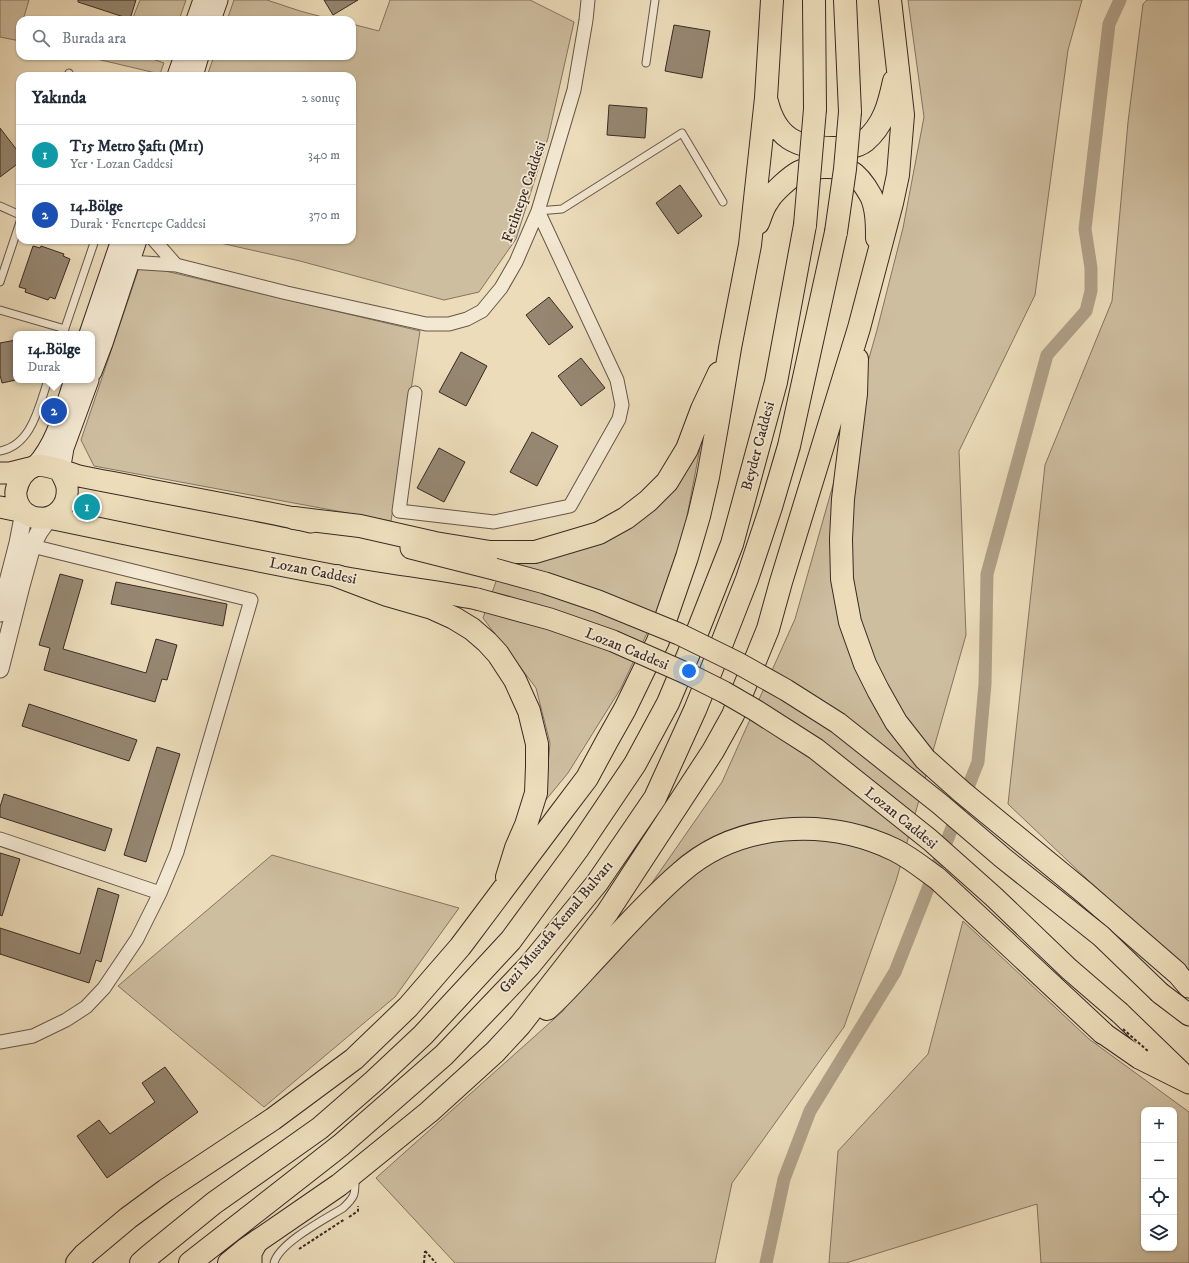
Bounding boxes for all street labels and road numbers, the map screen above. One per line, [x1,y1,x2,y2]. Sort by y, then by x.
street label: Fetihtepe Caddesi [498,139,550,245]
street label: Beyder Caddesi [737,399,779,493]
street label: Lozan Caddesi [268,553,358,589]
street label: Lozan Caddesi [582,624,672,674]
street label: Lozan Caddesi [861,783,941,853]
street label: Gazi Mustafa Kemal Bulvarı [495,857,617,997]

